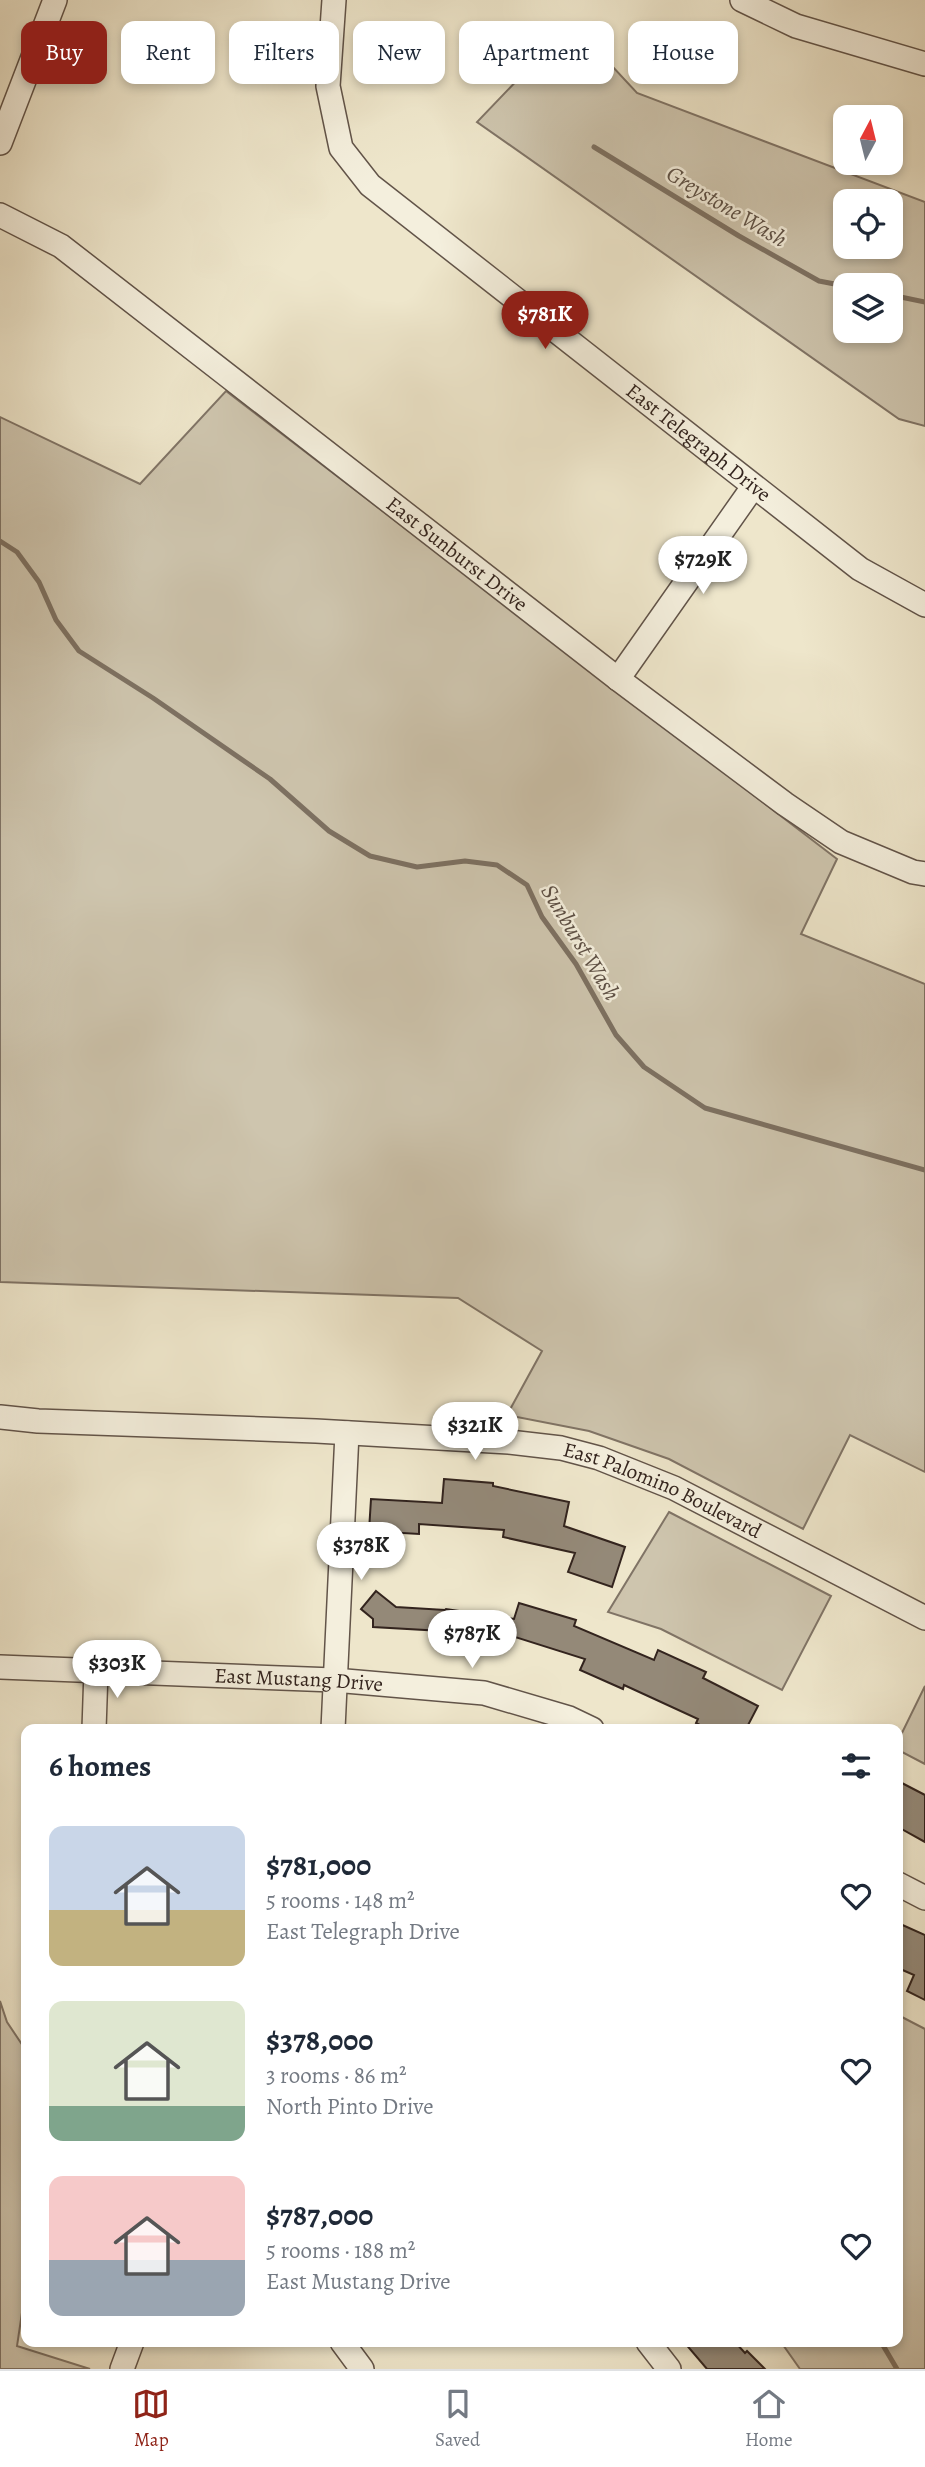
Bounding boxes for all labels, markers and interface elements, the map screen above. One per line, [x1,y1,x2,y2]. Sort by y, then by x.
chip: Buy [21,21,107,84]
chip: Rent [121,21,215,84]
chip: Filters [229,21,339,84]
chip: New [353,21,445,84]
chip: Apartment [459,21,614,84]
chip: House [628,21,738,84]
north arrow [833,105,903,175]
map controls [833,105,903,343]
water label: Greystone Wash [661,158,793,255]
button: locate [833,189,903,259]
button: layers [833,273,903,343]
pin: $781K [496,292,594,351]
text: $781K [518,298,572,329]
street label: East Telegraph Drive [620,377,777,508]
street label: East Sunburst Drive [380,490,534,618]
pin: $729K [654,536,752,596]
text: $729K [674,543,732,574]
water label: Sunburst Wash [534,878,627,1006]
pin: $321K [426,1402,524,1462]
text: $321K [447,1409,503,1440]
street label: East Palomino Boulevard [560,1435,767,1545]
pin: $378K [312,1522,410,1582]
text: $378K [333,1529,389,1560]
pin: $787K [423,1610,521,1670]
text: $787K [444,1617,500,1648]
pin: $303K [68,1640,166,1700]
text: $303K [88,1647,146,1678]
street label: East Mustang Drive [214,1661,384,1698]
text: 6 homes [49,1746,151,1786]
icon: filters [837,1747,875,1785]
text: $781,000 [266,1845,371,1885]
icon: home [105,1854,189,1938]
icon: heart [837,1877,875,1915]
text: 5 rooms · 148 m² [266,1885,415,1916]
text: East Telegraph Drive [266,1916,460,1947]
text: $378,000 [266,2020,373,2060]
icon: home [105,2029,189,2113]
icon: heart [837,2052,875,2090]
text: 3 rooms · 86 m² [266,2060,407,2091]
text: North Pinto Drive [266,2091,434,2122]
text: $787,000 [266,2195,373,2235]
icon: home [105,2204,189,2288]
icon: heart [837,2227,875,2265]
text: 5 rooms · 188 m² [266,2235,415,2266]
text: East Mustang Drive [266,2266,451,2297]
tab: Map [132,2385,170,2453]
tab: Saved [435,2385,480,2453]
tab: Home [745,2385,793,2453]

